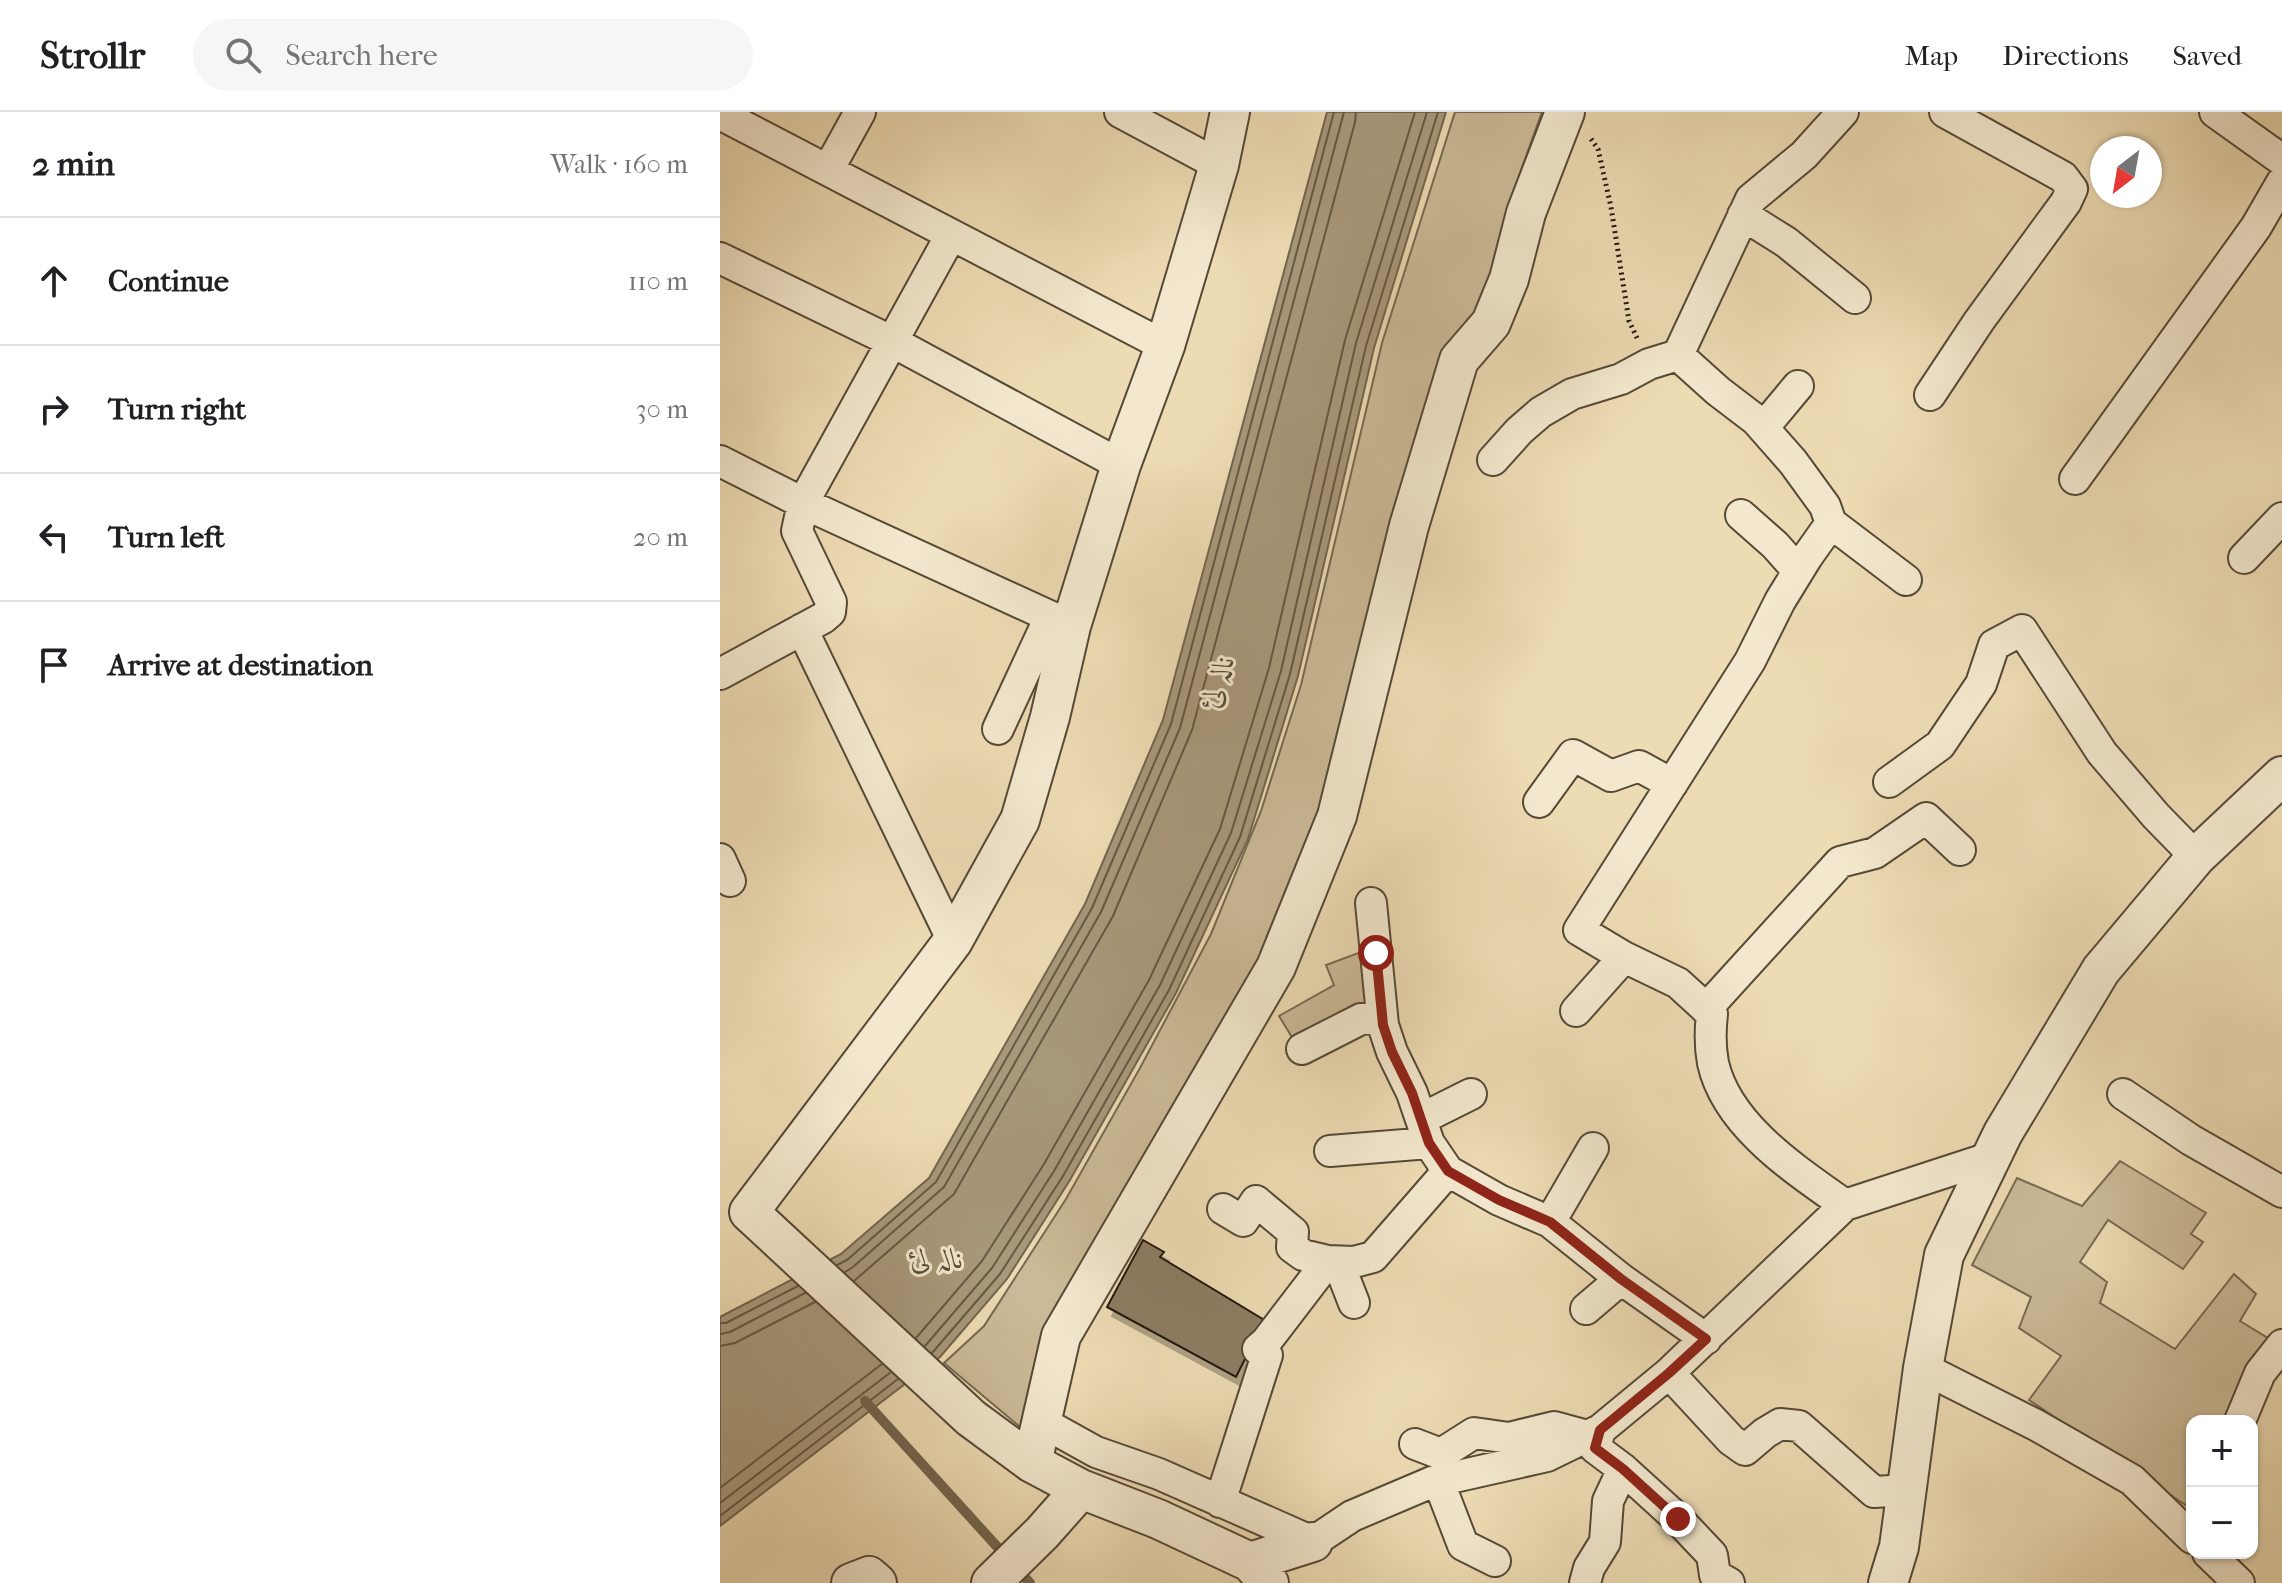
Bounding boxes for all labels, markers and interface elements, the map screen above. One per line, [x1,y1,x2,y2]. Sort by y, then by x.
search box [193,19,753,91]
text: Strollr [40,33,145,78]
icon: search [221,33,265,77]
text: Search here [285,38,438,73]
text: Map [1905,39,1958,72]
text: Directions [2002,39,2129,72]
text: Saved [2173,39,2242,72]
north arrow [2090,136,2162,208]
text: 2 min [32,144,115,184]
text: Walk · 160 m [550,149,688,180]
icon: ahead [32,259,76,303]
text: Continue [108,264,229,299]
text: 110 m [628,266,688,297]
icon: right [32,387,76,431]
text: Turn right [108,392,246,427]
text: 30 m [636,394,688,425]
icon: left [32,515,76,559]
text: Turn left [108,520,225,555]
text: 20 m [633,522,688,553]
icon: arrive [32,643,76,687]
text: Arrive at destination [108,648,373,683]
water label: نالہ لئ [1192,650,1241,713]
route start [1358,935,1394,971]
water label: نالہ لئ [908,1242,964,1275]
map controls [2186,1415,2258,1559]
button: + [2186,1415,2258,1487]
button: − [2186,1487,2258,1559]
route end [1660,1501,1696,1537]

